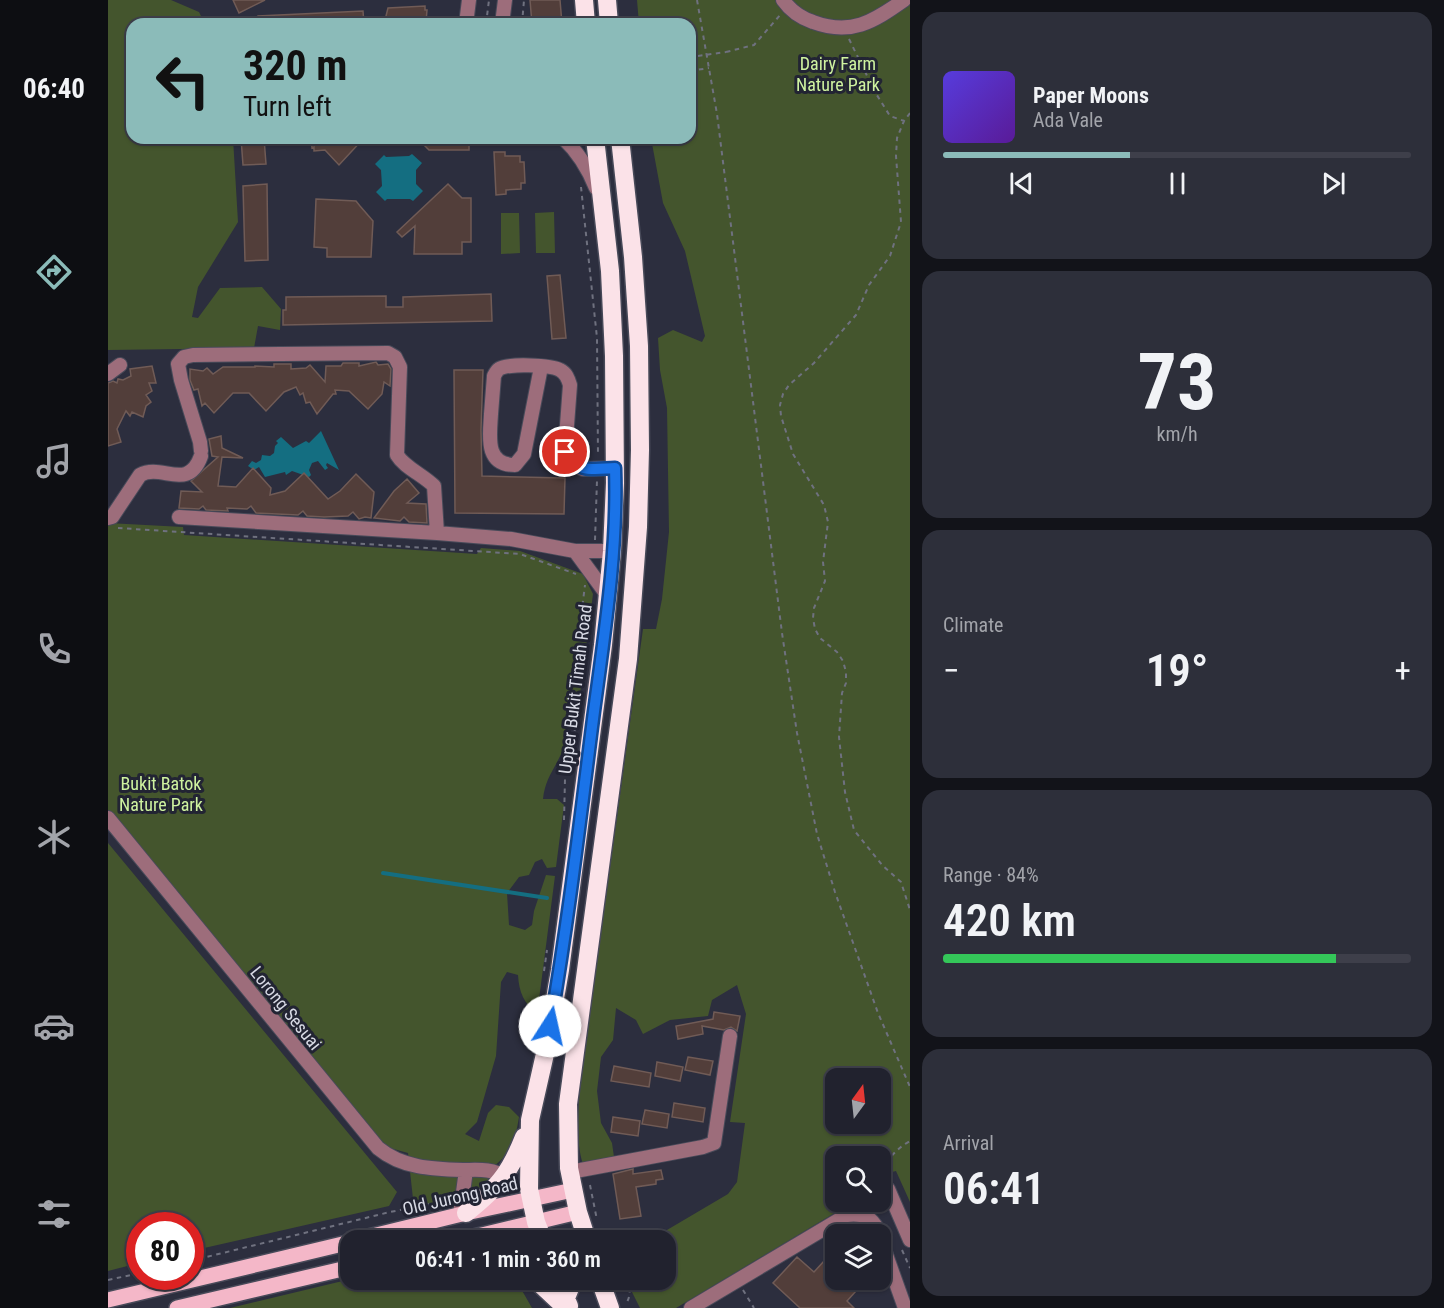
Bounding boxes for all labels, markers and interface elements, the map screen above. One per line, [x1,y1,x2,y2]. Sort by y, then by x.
text: 320 m [243,41,348,90]
icon: left [144,42,222,120]
park label: Dairy Farm Nature Park [796,53,880,95]
text: 06:40 [23,73,85,105]
text: Paper Moons [1033,83,1149,108]
text: Turn left [243,91,332,123]
text: Ada Vale [1033,108,1103,132]
icon: previous [1005,167,1038,200]
icon: pause [1161,167,1194,200]
icon: next [1317,167,1350,200]
icon: directions [33,251,75,293]
text: 73 [1138,337,1216,428]
text: km/h [1156,422,1198,446]
pin [539,426,590,477]
icon: arrive [548,435,581,468]
icon: music [33,440,75,482]
street label: Upper Bukit Timah Road [554,603,596,775]
text: Climate [943,613,1003,637]
icon: phone [33,628,75,670]
text: 19° [1146,644,1208,697]
text: − [943,651,960,690]
text: + [1395,651,1411,690]
park label: Bukit Batok Nature Park [119,773,203,815]
icon: climate [33,816,75,858]
text: Range · 84% [943,863,1039,887]
text: 420 km [943,894,1076,947]
street label: Lorong Sesuai [246,962,326,1054]
position arrow [518,994,582,1058]
icon: car [33,1005,75,1047]
north arrow [825,1068,891,1134]
map controls [825,1068,891,1290]
text: Arrival [943,1131,994,1155]
button: search [825,1146,891,1212]
text: 06:41 [943,1162,1045,1215]
street label: Old Jurong Road [400,1173,520,1219]
icon: filters [33,1193,75,1235]
speed limit sign: 80 [126,1212,204,1290]
button: layers [825,1224,891,1290]
text: 06:41 · 1 min · 360 m [415,1247,601,1272]

